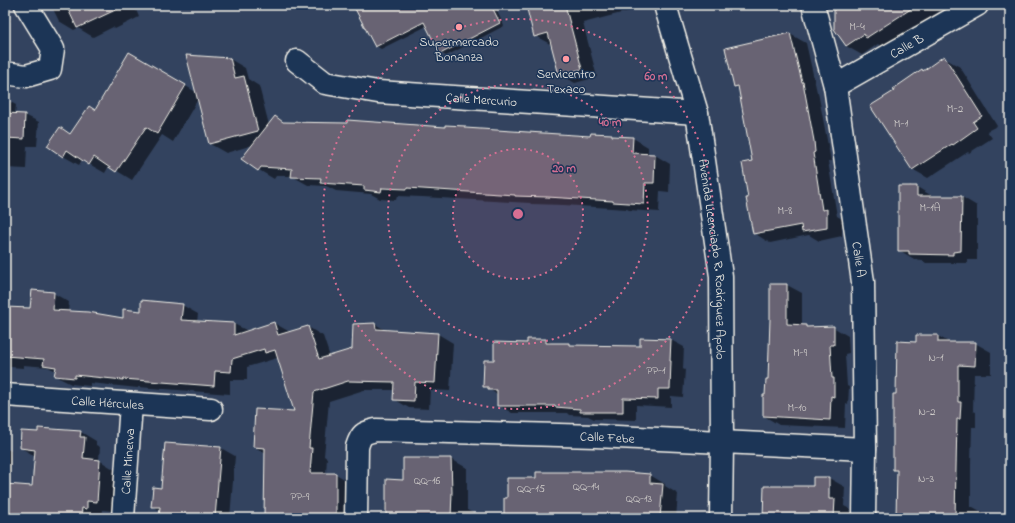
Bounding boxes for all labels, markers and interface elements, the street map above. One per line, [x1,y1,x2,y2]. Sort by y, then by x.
house number: M-4 [849,19,865,35]
marker: Supermercado Bonanza [454,22,464,32]
street label: Calle B [886,29,928,64]
place label: Supermercado Bonanza [419,33,499,67]
marker: Servicentro Texaco [561,54,571,64]
place label: Servicentro Texaco [537,65,596,99]
text: 60 m [644,68,668,86]
street label: Calle Mercurio [445,88,518,112]
house number: M-2 [947,101,964,117]
text: 40 m [598,114,622,132]
house number: M-1 [894,116,909,132]
street label: Avenida Licenciado R. Rodríguez Apolo [693,158,730,360]
text: 20 m [551,160,576,178]
house number: M-1A [919,200,941,216]
house number: M-8 [778,203,792,219]
centre of rings [511,207,525,221]
street label: Calle A [846,241,870,279]
house number: M-9 [793,345,808,361]
house number: N-1 [928,350,944,366]
house number: PP-1 [646,363,666,379]
street label: Calle Hércules [71,392,145,415]
house number: M-10 [787,400,807,416]
house number: N-2 [918,404,936,420]
street label: Calle Minerva [117,428,140,495]
street label: Calle Febe [580,428,635,449]
house number: N-3 [918,471,935,487]
house number: QQ-16 [414,473,440,489]
house number: QQ-14 [573,479,600,495]
house number: QQ-15 [517,481,545,497]
house number: PP-9 [291,489,310,505]
house number: QQ-13 [626,491,653,507]

